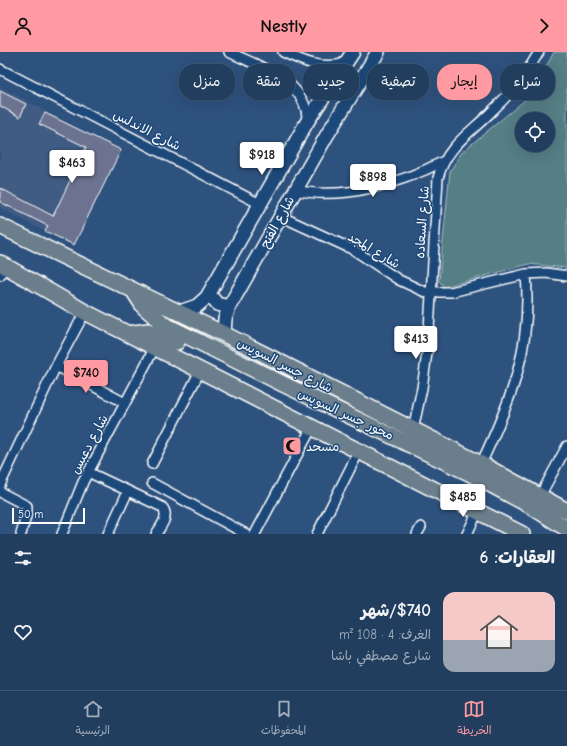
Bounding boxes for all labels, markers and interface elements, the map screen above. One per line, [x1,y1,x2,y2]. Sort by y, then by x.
icon: person [12,15,34,37]
icon: forward [533,15,555,37]
text: Nestly [260,16,307,37]
chip: منزل [179,64,235,100]
chip: شقة [243,64,295,100]
chip: جديد [303,64,359,100]
chip: تصفية [367,64,429,100]
chip: إيجار [437,64,492,100]
chip: شراء [500,64,555,100]
street label: شارع الاندلس [110,107,183,155]
map controls [515,112,555,152]
button: locate [515,112,555,152]
pin: $918 [238,142,286,176]
text: $918 [249,147,275,162]
pin: $463 [48,150,96,184]
text: $463 [58,155,86,170]
pin: $898 [349,164,397,198]
text: $898 [359,169,387,184]
street label: شارع السعاده [412,185,434,259]
street label: شارع الفتح [257,193,299,251]
street label: شارع المجد [344,229,403,273]
pin: $413 [392,326,440,360]
text: $413 [403,331,429,346]
street label: شارع جسر السويس [234,334,335,397]
pin: $740 [62,360,110,394]
text: $740 [73,365,99,380]
street label: محور جسر السويس [295,385,396,444]
street label: شارع دعبس [67,412,113,477]
mosque icon: مسحد [281,435,303,457]
place label: مسحد [306,439,340,454]
pin: $485 [439,484,487,518]
text: $485 [449,489,477,504]
scale bar [12,506,85,525]
text: 50 m [18,508,43,521]
icon: filters [12,547,34,569]
text: العقارات: 6 [480,548,555,567]
text: $740/شهر [361,601,431,620]
icon: home [475,608,523,656]
icon: heart [12,621,34,643]
text: الغرف: 4 · 108 m² [339,627,431,642]
text: شارع مصطفي باشا [331,648,431,663]
tab: الرئيسية [76,698,110,740]
tab: المحفوظات [261,698,306,740]
tab: الخريطة [457,698,492,740]

